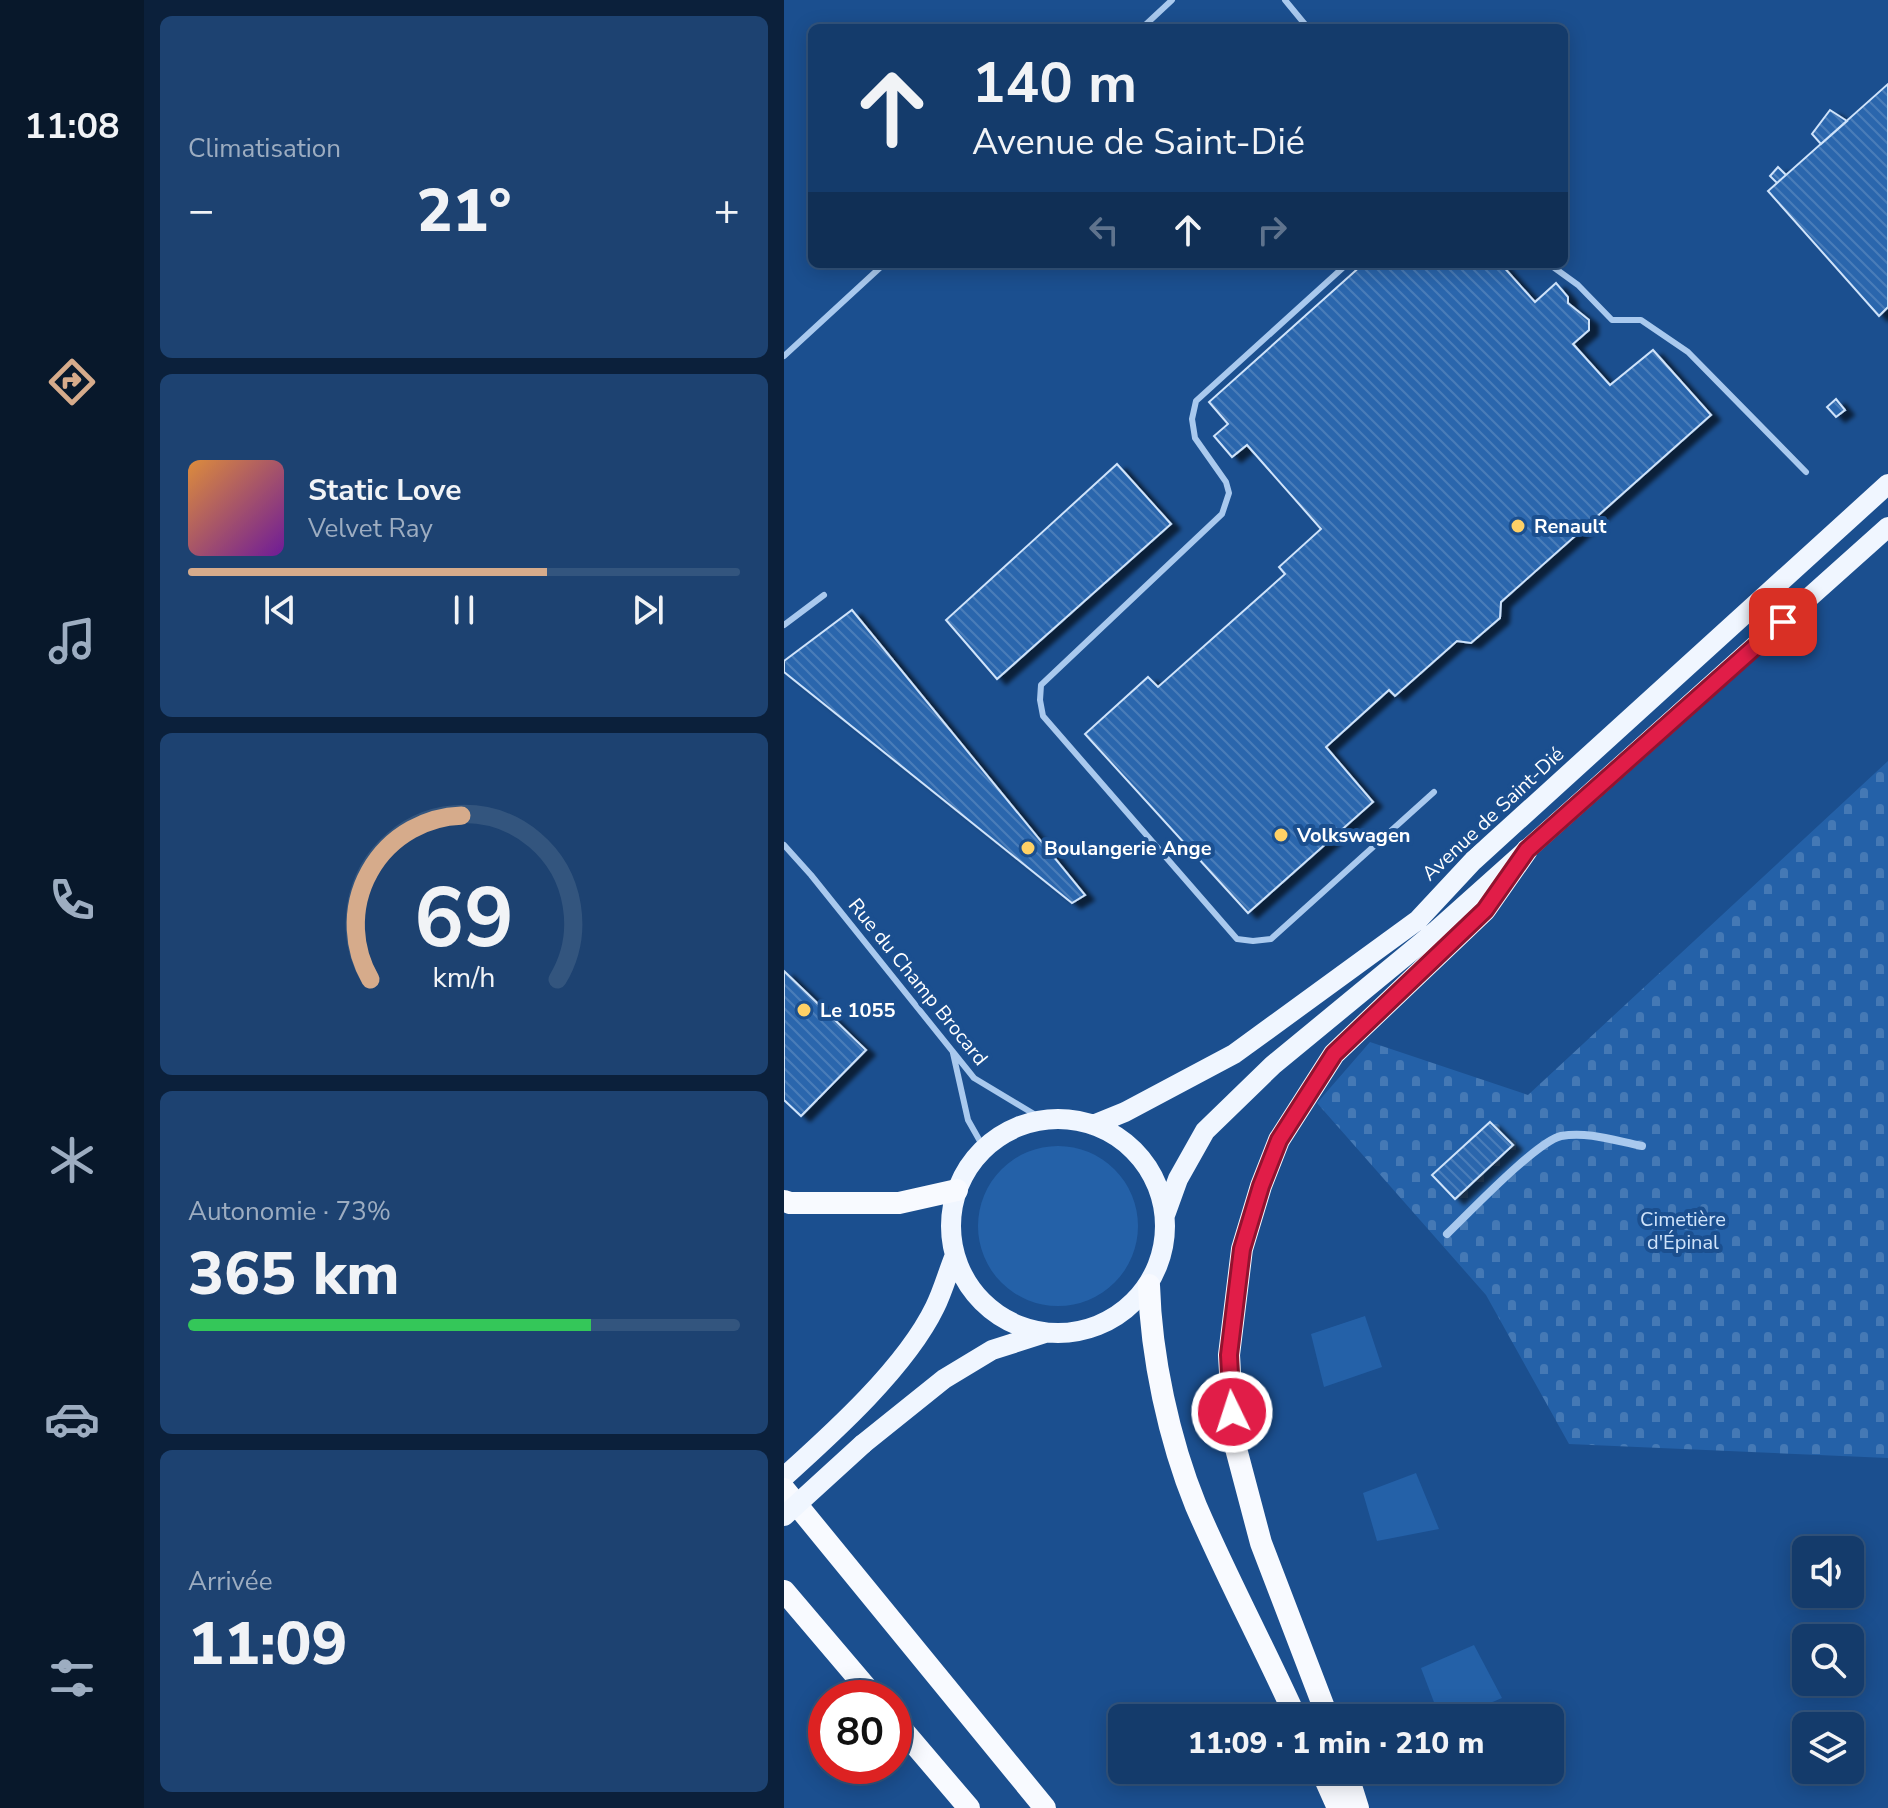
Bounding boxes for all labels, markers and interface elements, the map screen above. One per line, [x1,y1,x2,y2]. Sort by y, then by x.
text: 140 m [972,45,1137,122]
icon: ahead [840,56,944,160]
text: 11:08 [24,102,120,151]
text: Avenue de Saint-Dié [972,118,1305,167]
text: Climatisation [188,131,341,166]
text: 21° [416,170,512,252]
text: − [188,181,214,241]
text: + [714,181,740,241]
icon: left [1082,208,1126,252]
icon: ahead [1166,208,1210,252]
icon: right [1250,208,1294,252]
icon: directions [44,354,100,410]
text: Static Love [308,470,462,511]
text: Velvet Ray [308,511,433,546]
place label: Renault [1534,513,1607,540]
marker: Renault [1509,517,1527,535]
icon: previous [258,588,302,632]
icon: pause [442,588,486,632]
icon: next [626,588,670,632]
pin [1749,588,1817,656]
icon: arrive [1761,600,1805,644]
icon: music [44,613,100,669]
street label: Avenue de Saint-Dié [1416,741,1570,887]
place label: Volkswagen [1296,822,1410,849]
marker: Volkswagen [1272,826,1290,844]
place label: Boulangerie Ange [1044,835,1212,862]
marker: Boulangerie Ange [1019,839,1037,857]
text: 69 [414,862,514,975]
icon: phone [44,872,100,928]
street label: Rue du Champ Brocard [842,893,994,1071]
text: km/h [433,958,495,997]
place label: Le 1055 [820,997,895,1024]
marker: Le 1055 [795,1001,813,1019]
icon: climate [44,1132,100,1188]
text: Autonomie · 73% [188,1194,391,1229]
park label: Cimetière d'Épinal [1640,1206,1726,1256]
text: 365 km [188,1233,400,1315]
position arrow [1190,1370,1274,1454]
icon: car [44,1391,100,1447]
map controls [1792,1536,1864,1784]
button: sound [1792,1536,1864,1608]
text: Arrivée [188,1564,272,1599]
text: 11:09 [188,1603,348,1685]
button: search [1792,1624,1864,1696]
icon: filters [44,1650,100,1706]
speed limit sign: 80 [808,1680,912,1784]
button: layers [1792,1712,1864,1784]
text: 11:09 · 1 min · 210 m [1188,1723,1484,1764]

